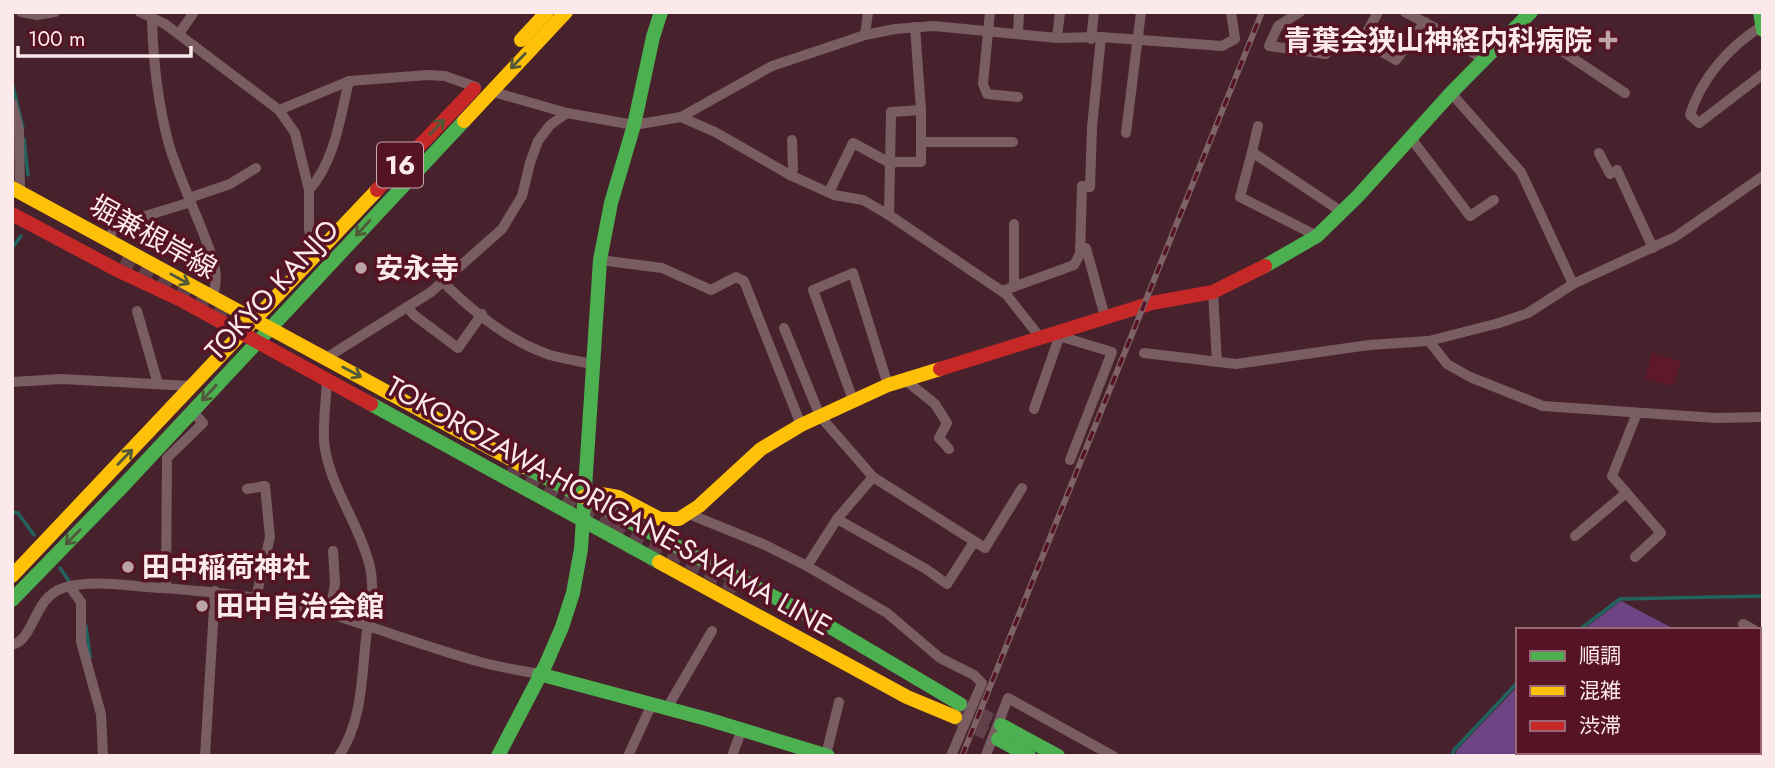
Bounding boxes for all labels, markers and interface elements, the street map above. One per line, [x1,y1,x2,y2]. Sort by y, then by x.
scale bar [18,14,191,58]
place label: 青葉会狭山神経内科病院 [1284,20,1592,61]
text: 100 m [28,24,85,54]
marker: 青葉会狭山神経内科病院 [1598,30,1618,50]
one-way arrow [510,53,527,70]
one-way arrow [428,119,445,136]
road number: 16 [377,142,423,188]
street label: 堀兼根岸線 [82,185,224,289]
street label: TOKYO KANJO [196,210,348,370]
one-way arrow [356,218,372,236]
place label: 安永寺 [375,248,459,289]
marker: 安永寺 [353,260,369,276]
one-way arrow [169,273,190,286]
one-way arrow [342,365,362,379]
street label: TOKOROZAWA-HORIGANE-SAYAMA LINE [379,366,839,646]
one-way arrow [201,384,218,401]
one-way arrow [117,449,134,466]
one-way arrow [65,528,82,545]
place label: 田中稲荷神社 [142,547,310,588]
marker: 田中稲荷神社 [120,559,136,575]
place label: 田中自治会館 [216,586,384,627]
marker: 田中自治会館 [194,598,210,614]
legend [1516,628,1761,754]
text: 順調 [1579,641,1621,671]
text: 混雑 [1579,676,1621,706]
text: 渋滞 [1579,711,1621,741]

